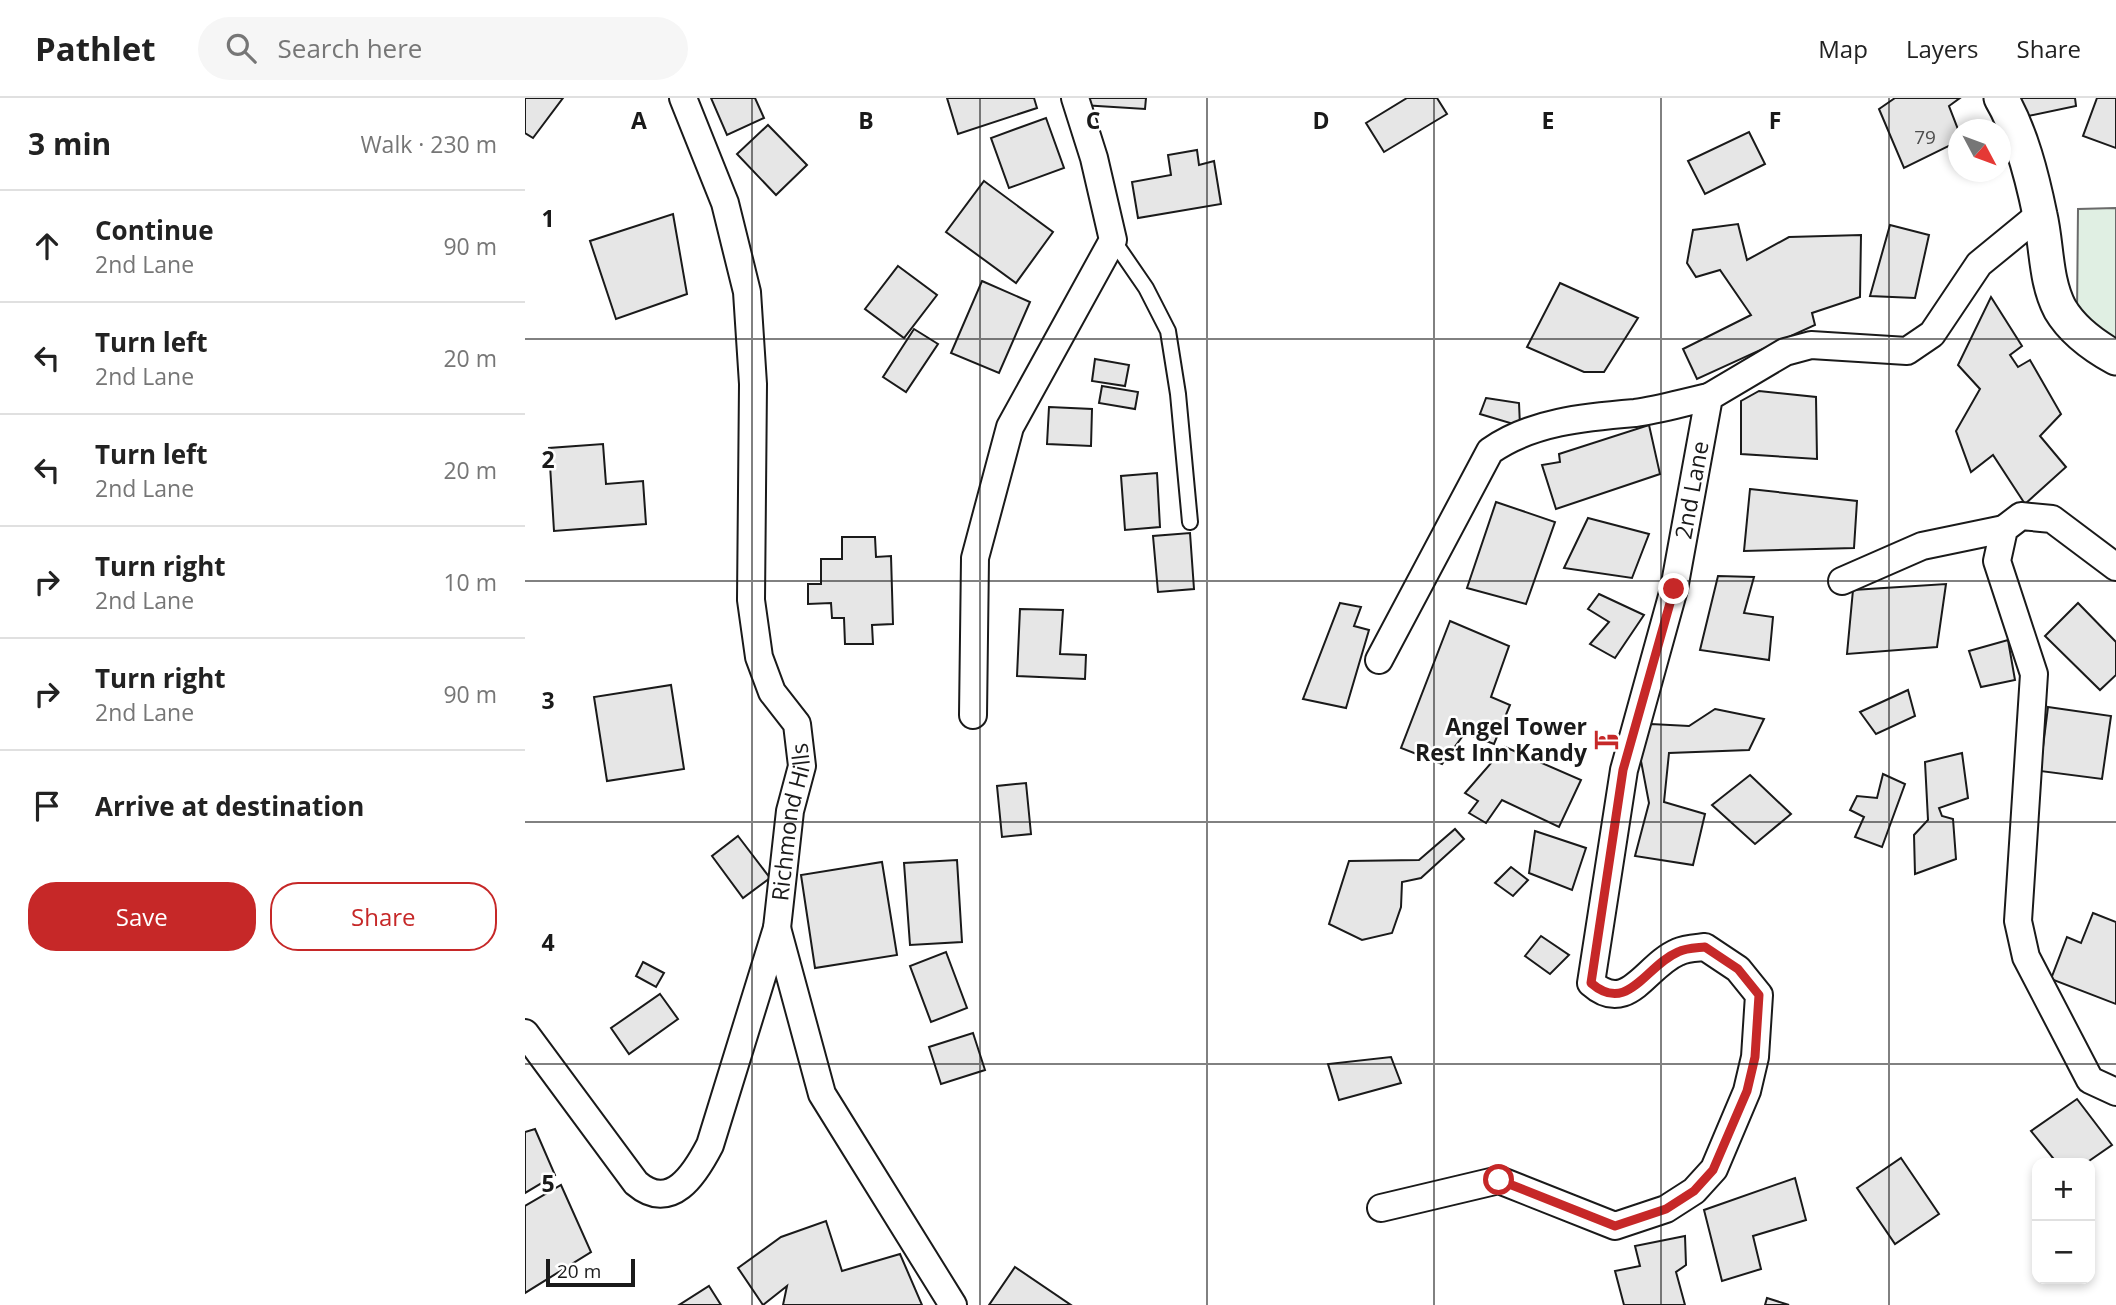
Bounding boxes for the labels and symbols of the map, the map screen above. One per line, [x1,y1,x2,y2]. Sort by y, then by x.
text: A [631,104,647,136]
text: B [858,104,874,136]
text: C [1086,104,1100,136]
text: D [1312,104,1330,136]
text: E [1542,104,1554,136]
text: F [1769,104,1781,136]
north arrow [1948,119,2011,182]
house number: 79 [1914,124,1936,150]
text: 1 [541,202,555,234]
street label: 2nd Lane [1666,438,1716,542]
text: 2 [541,443,555,475]
route end [1658,573,1689,604]
text: 3 [541,684,555,716]
place label: Angel Tower Rest Inn Kandy [1415,710,1588,768]
hotel icon: Angel Tower Rest Inn Kandy [1593,726,1621,754]
street label: Richmond Hills [763,742,817,903]
text: 4 [541,926,555,958]
route start [1483,1164,1514,1195]
text: 5 [541,1167,555,1199]
scale bar [546,1256,635,1288]

